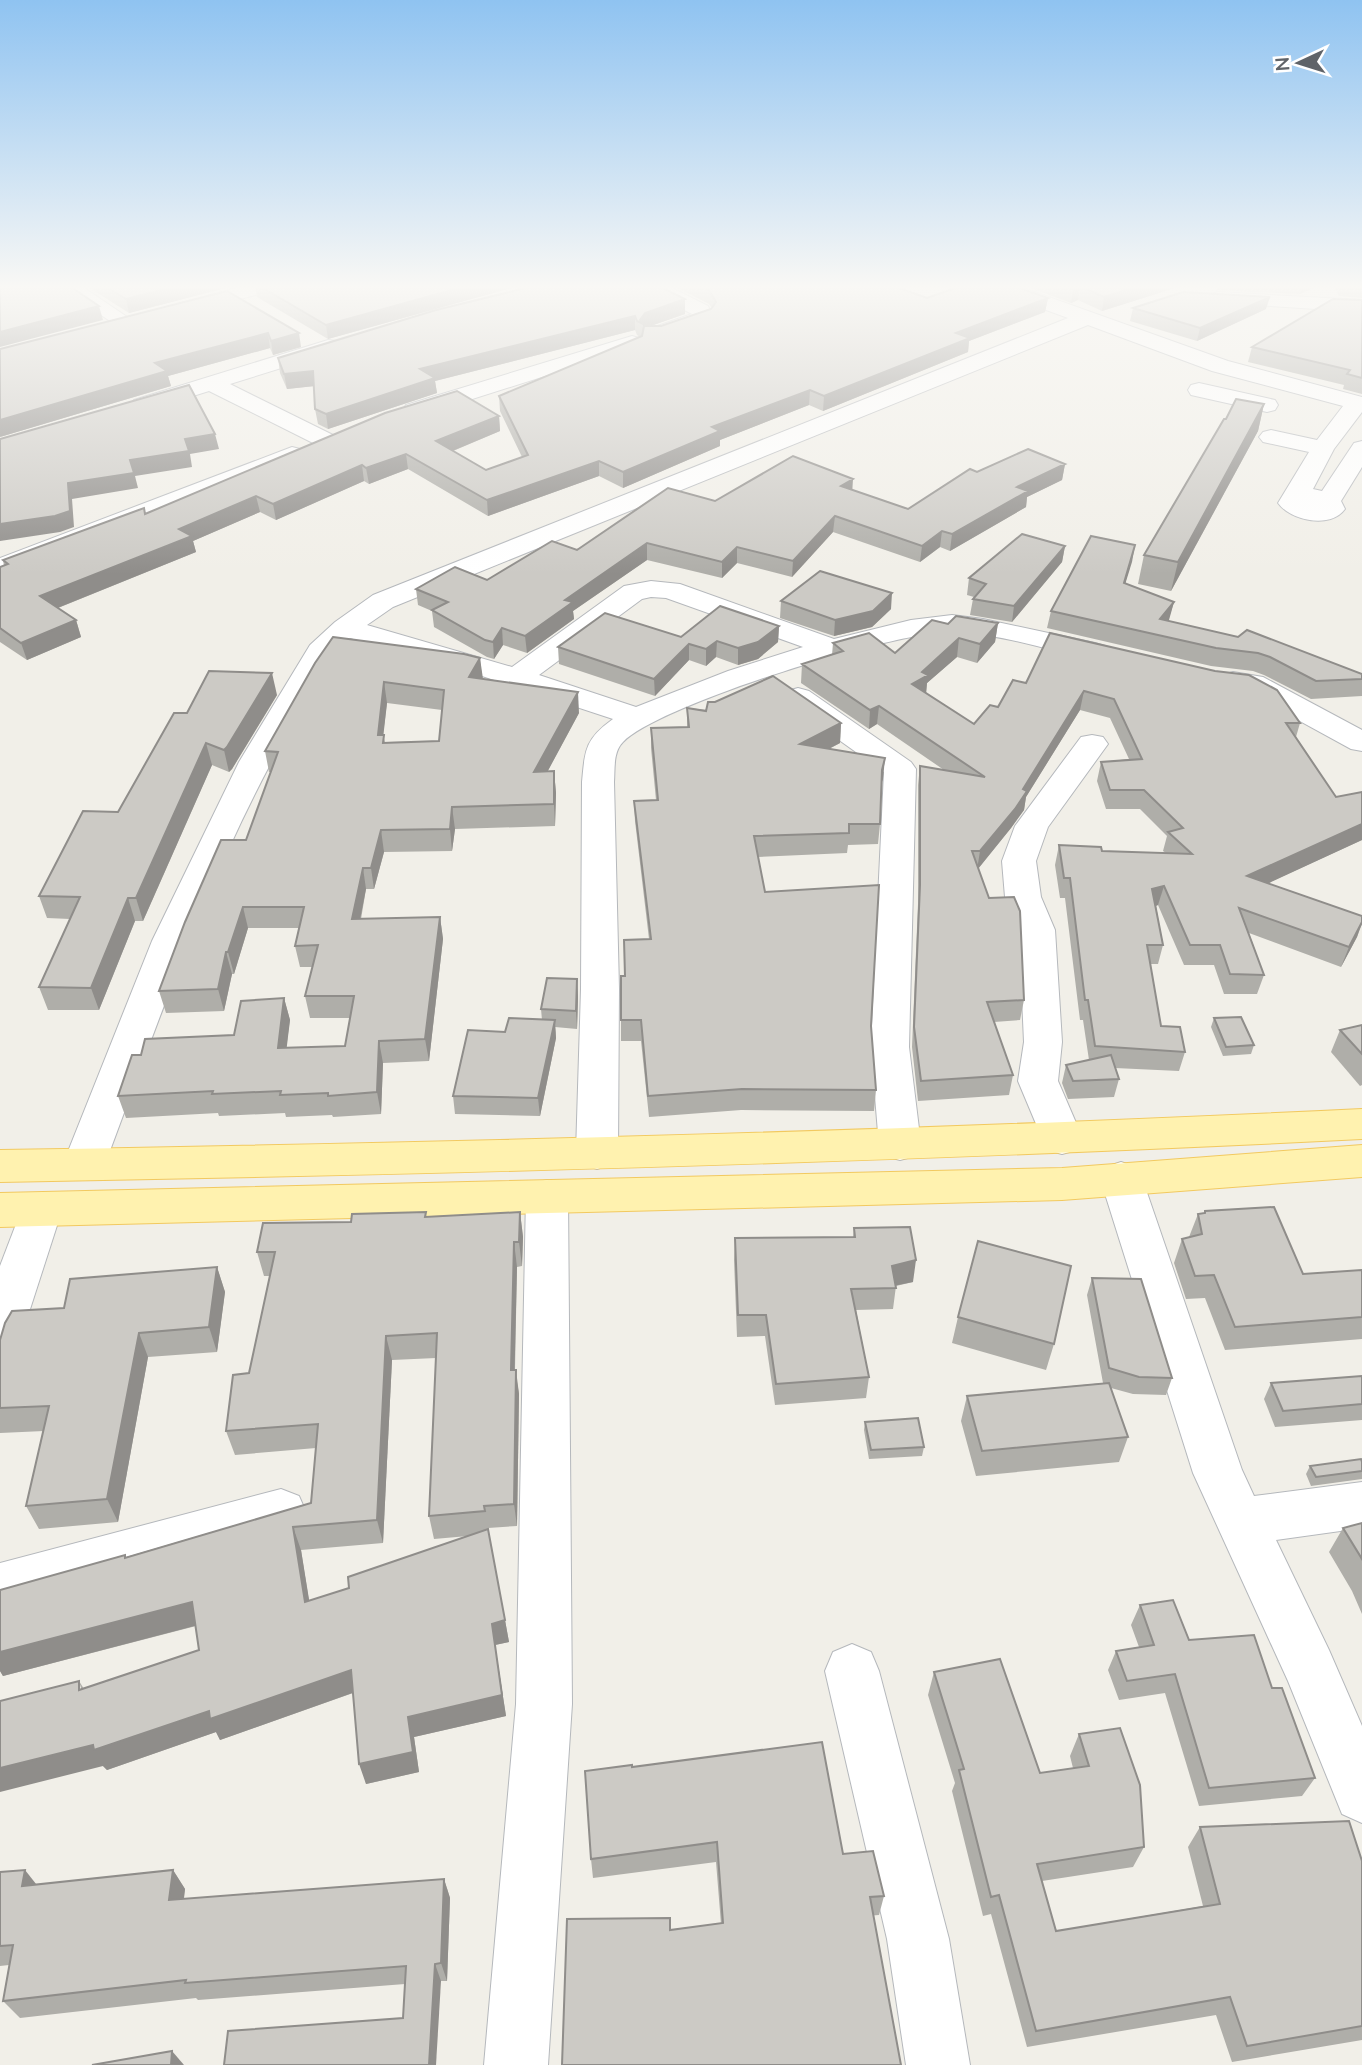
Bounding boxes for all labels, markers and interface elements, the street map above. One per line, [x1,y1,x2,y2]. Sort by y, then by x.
north arrow [1264,28,1334,98]
text: N [1270,56,1297,72]

